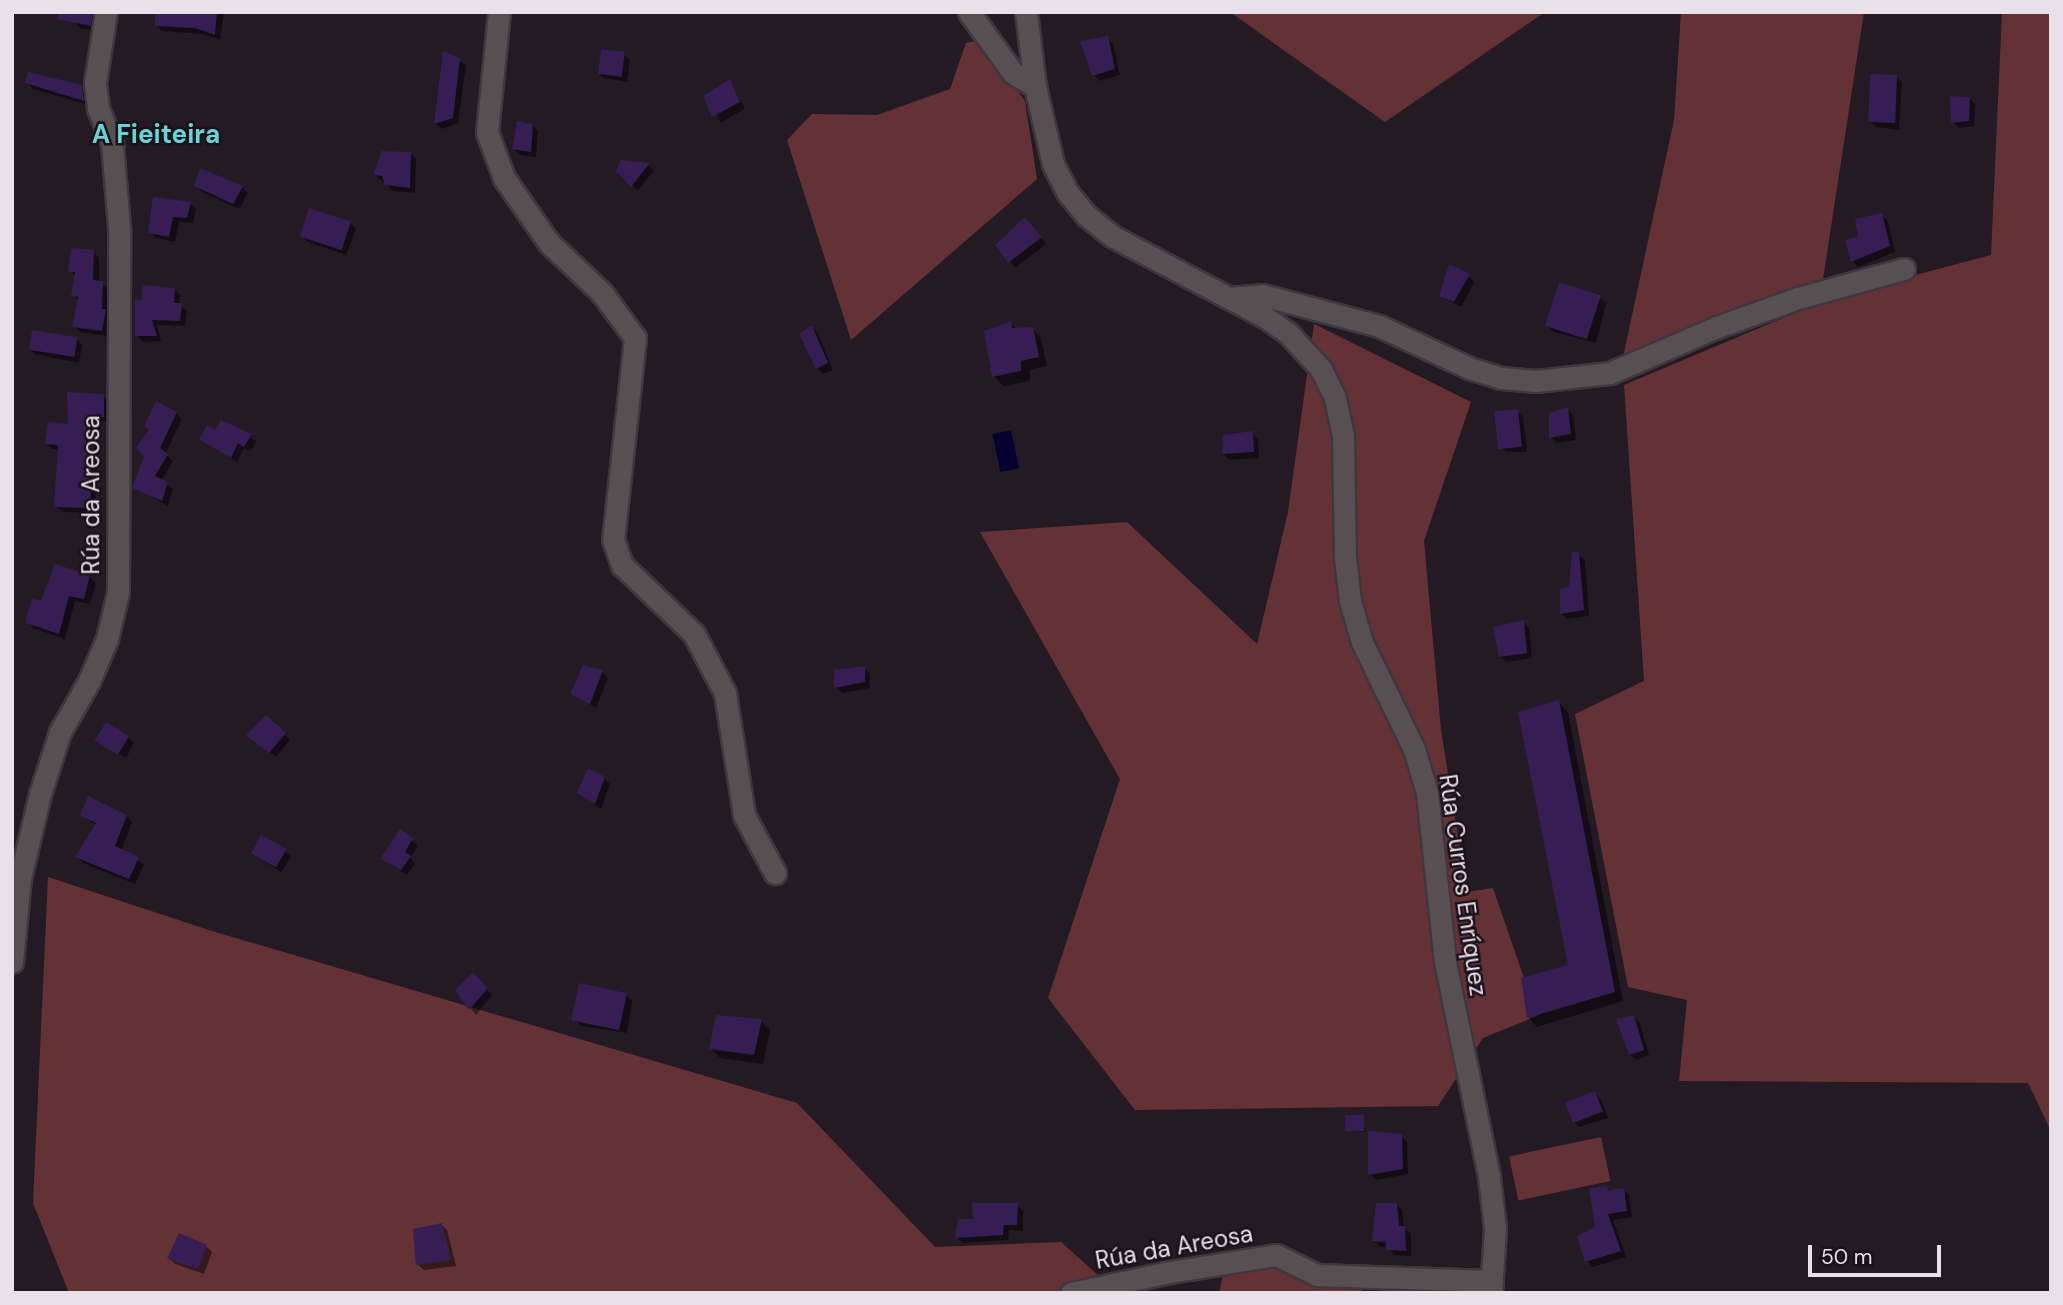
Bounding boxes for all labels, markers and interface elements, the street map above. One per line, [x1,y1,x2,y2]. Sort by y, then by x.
district label: A Fieiteira [92,119,220,151]
street label: Rúa da Areosa [77,415,105,575]
street label: Rúa Curros Enríquez [1433,772,1493,998]
street label: Rúa da Areosa [1093,1219,1255,1275]
scale bar [1811,1232,1944,1276]
text: 50 m [1821,1243,1872,1271]

